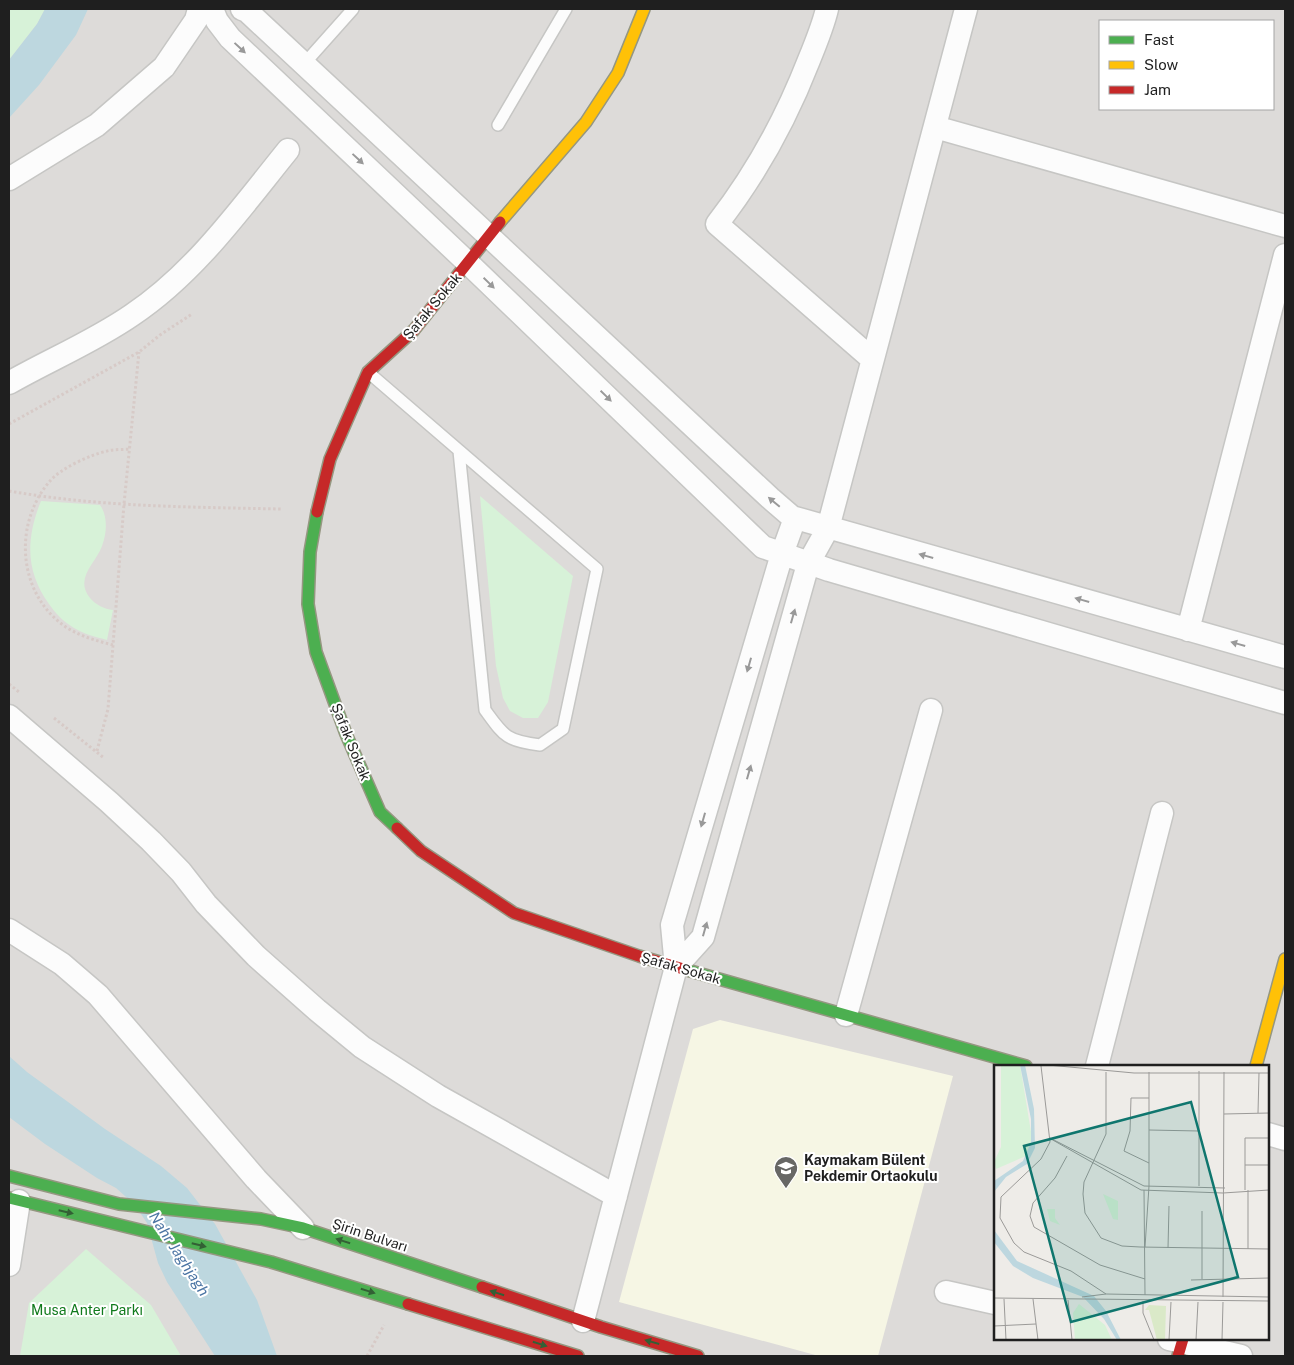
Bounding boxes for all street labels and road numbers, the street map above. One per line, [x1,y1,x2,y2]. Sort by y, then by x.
street label: Şafak Sokak [400,269,465,343]
street label: Şafak Sokak [328,701,374,783]
street label: Şafak Sokak [639,949,723,987]
street label: Şirin Bulvarı [330,1215,410,1255]

